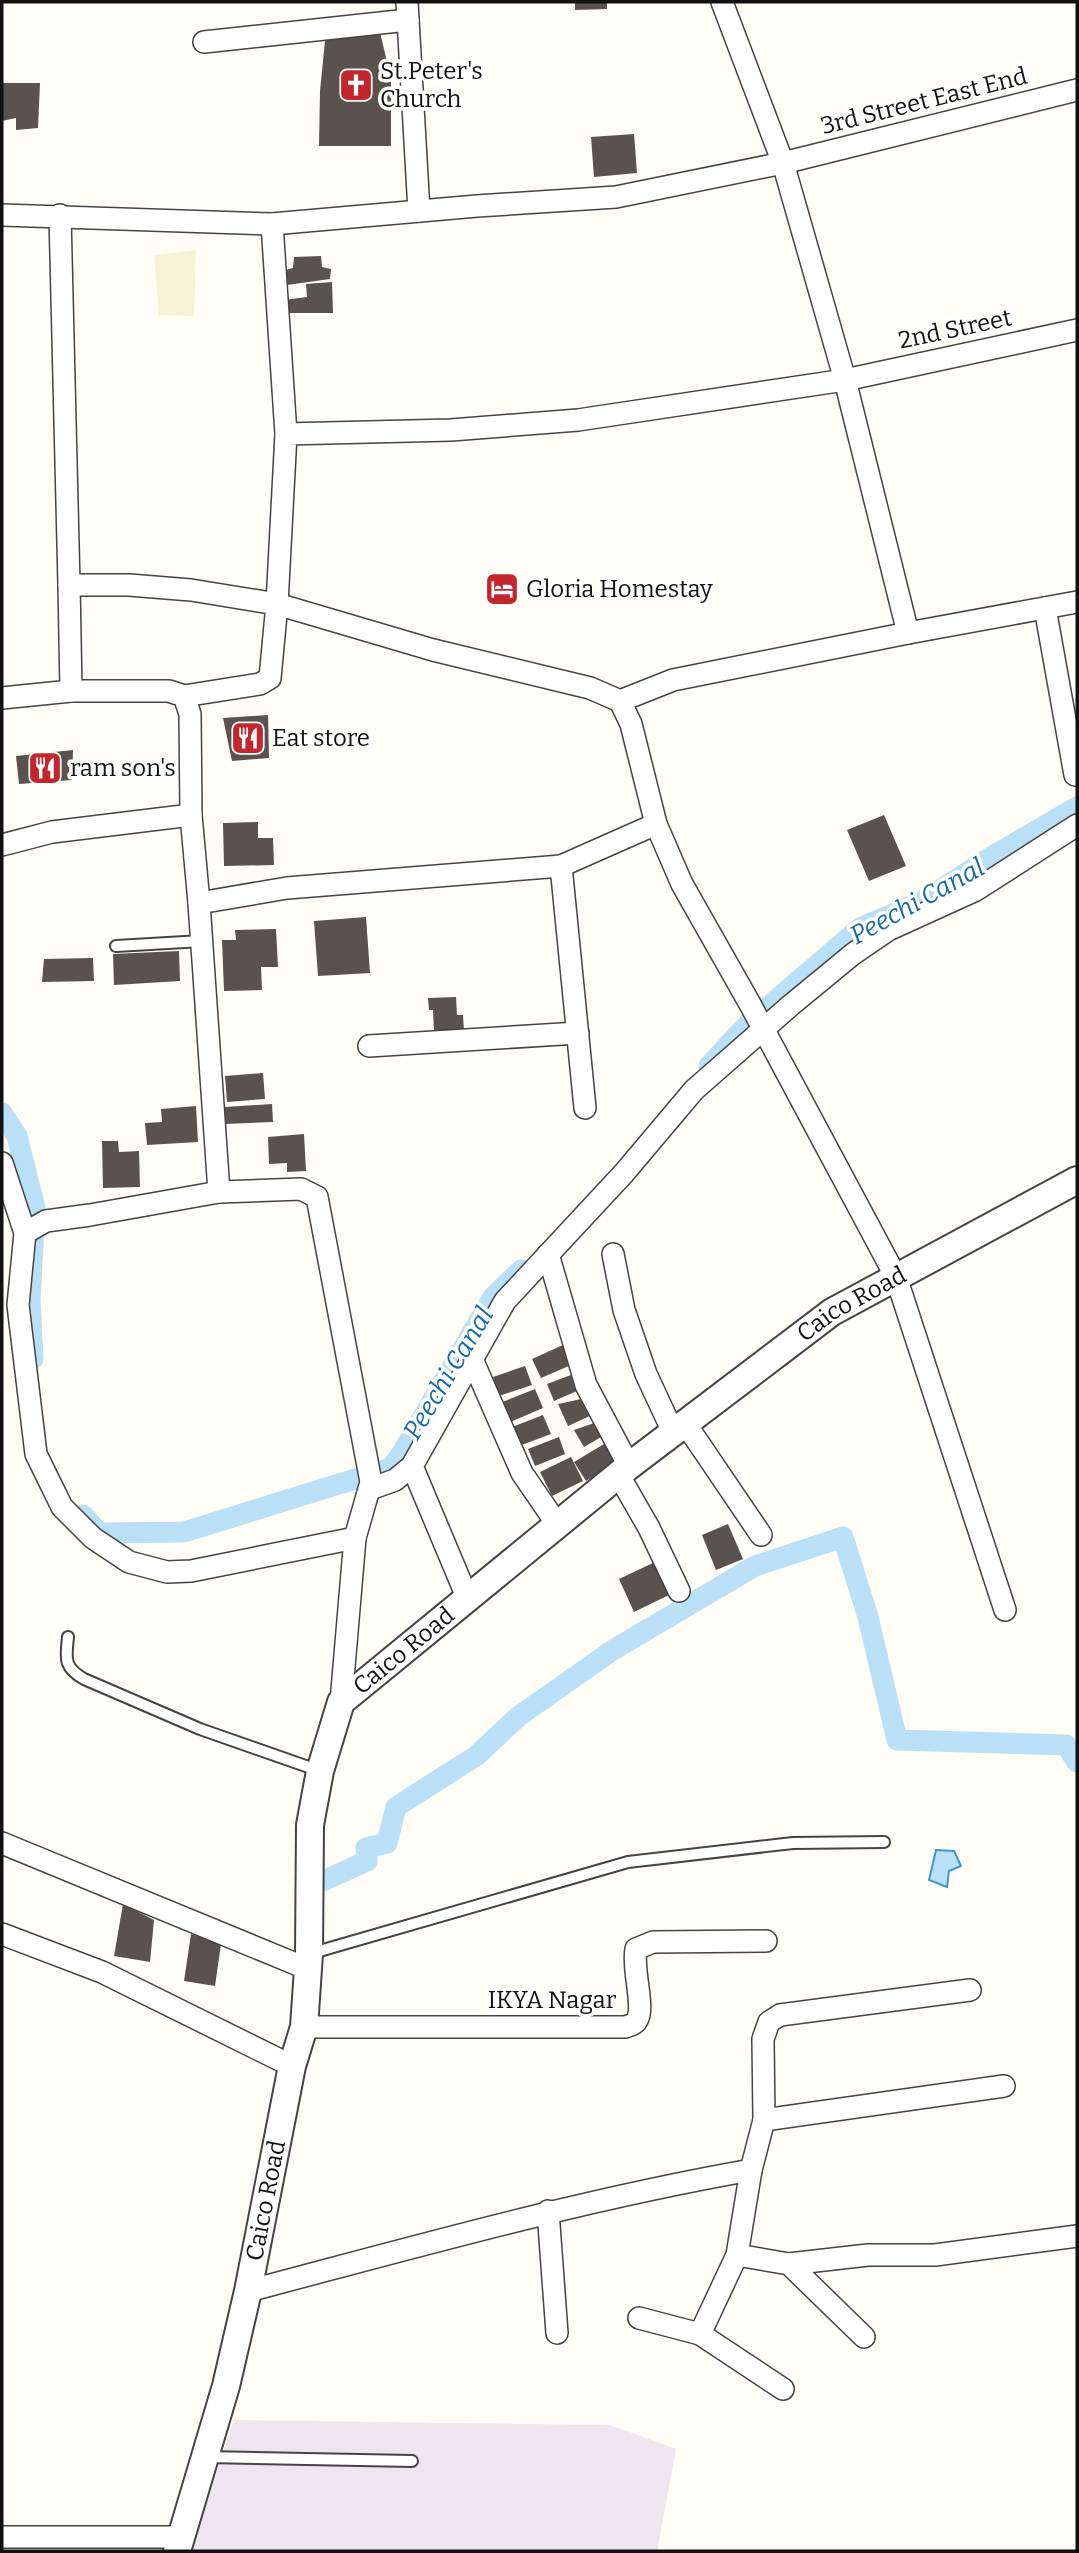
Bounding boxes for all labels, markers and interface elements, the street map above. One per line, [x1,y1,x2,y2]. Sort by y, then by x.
place label: St.Peter's Church [380,57,483,113]
street label: 3rd Street East End [818,62,1030,140]
church icon: St.Peter's Church [337,66,375,104]
street label: 2nd Street [896,303,1014,355]
hotel icon: Gloria Homestay [483,570,521,608]
place label: Gloria Homestay [526,575,713,603]
restaurant icon: Eat store [229,719,267,757]
place label: Eat store [272,724,370,752]
restaurant icon: ram son's [26,749,64,787]
place label: ram son's [70,754,176,782]
water label: Peechi Canal [845,852,990,951]
street label: Caico Road [792,1261,911,1347]
water label: Peechi Canal [397,1301,500,1445]
street label: Caico Road [348,1601,460,1700]
street label: IKYA Nagar [488,1986,617,2014]
street label: Caico Road [240,2138,291,2263]

